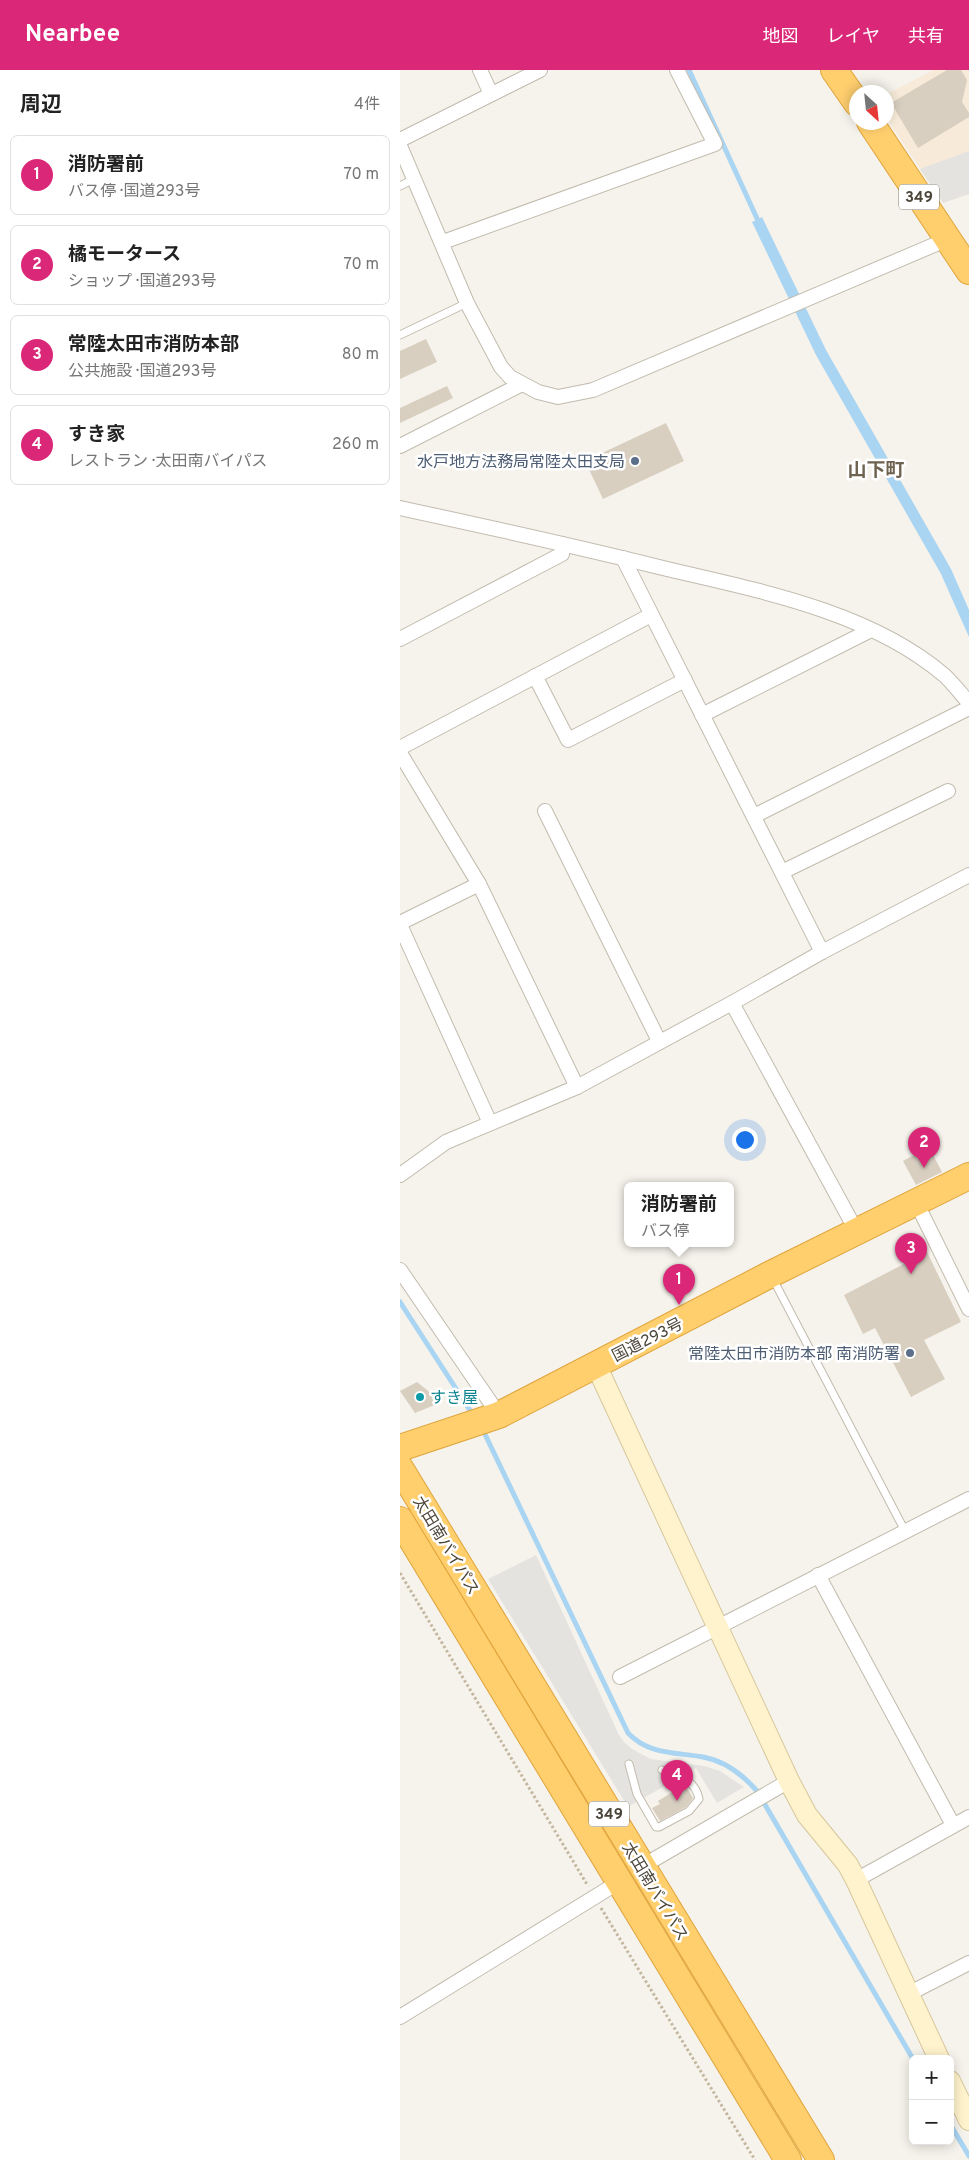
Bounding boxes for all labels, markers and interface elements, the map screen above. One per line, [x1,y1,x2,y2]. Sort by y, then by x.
text: Nearbee [25,20,120,50]
text: 地図 [763,26,799,49]
text: レイヤ [827,26,880,49]
text: 共有 [908,26,944,49]
north arrow [849,85,894,130]
text: 周辺 [20,92,62,119]
text: 4件 [354,95,380,115]
text: 消防署前 [68,153,144,177]
text: 1 [34,165,40,185]
text: 70 m [344,165,379,185]
text: バス停 · 国道293号 [68,182,201,202]
road number: 349 [899,184,939,210]
text: 橘モータース [68,243,181,267]
text: 2 [32,255,42,275]
text: 70 m [344,255,379,275]
text: ショップ · 国道293号 [68,272,217,292]
text: 常陸太田市消防本部 [68,333,239,357]
text: 3 [32,345,42,365]
text: 80 m [342,345,379,365]
text: 公共施設 · 国道293号 [68,362,217,382]
text: すき家 [68,423,125,447]
text: 4 [32,435,42,455]
text: 260 m [332,435,379,455]
text: レストラン · 太田南バイパス [68,452,267,472]
place label: 水戸地方法務局常陸太田支局 [417,453,625,473]
marker: 水戸地方法務局常陸太田支局 [629,455,641,467]
district label: 山下町 [847,459,905,483]
your location [732,1127,758,1153]
pin: 2 [908,1127,940,1168]
popup [624,1182,734,1247]
text: 消防署前 [641,1193,717,1217]
text: バス停 [641,1222,689,1242]
pin: 3 [895,1233,927,1274]
pin: 1 [663,1264,695,1305]
street label: 国道293号 [609,1314,687,1367]
place label: 常陸太田市消防本部 南消防署 [688,1345,900,1365]
marker: 常陸太田市消防本部 南消防署 [904,1347,916,1359]
place label: すき屋 [430,1389,478,1409]
marker: すき屋 [414,1391,426,1403]
street label: 太田南バイパス [408,1493,483,1599]
pin: 4 [661,1760,693,1801]
road number: 349 [589,1802,629,1826]
street label: 太田南バイパス [617,1839,692,1945]
map controls [909,2055,954,2145]
button: + [909,2055,954,2100]
button: − [909,2100,954,2145]

